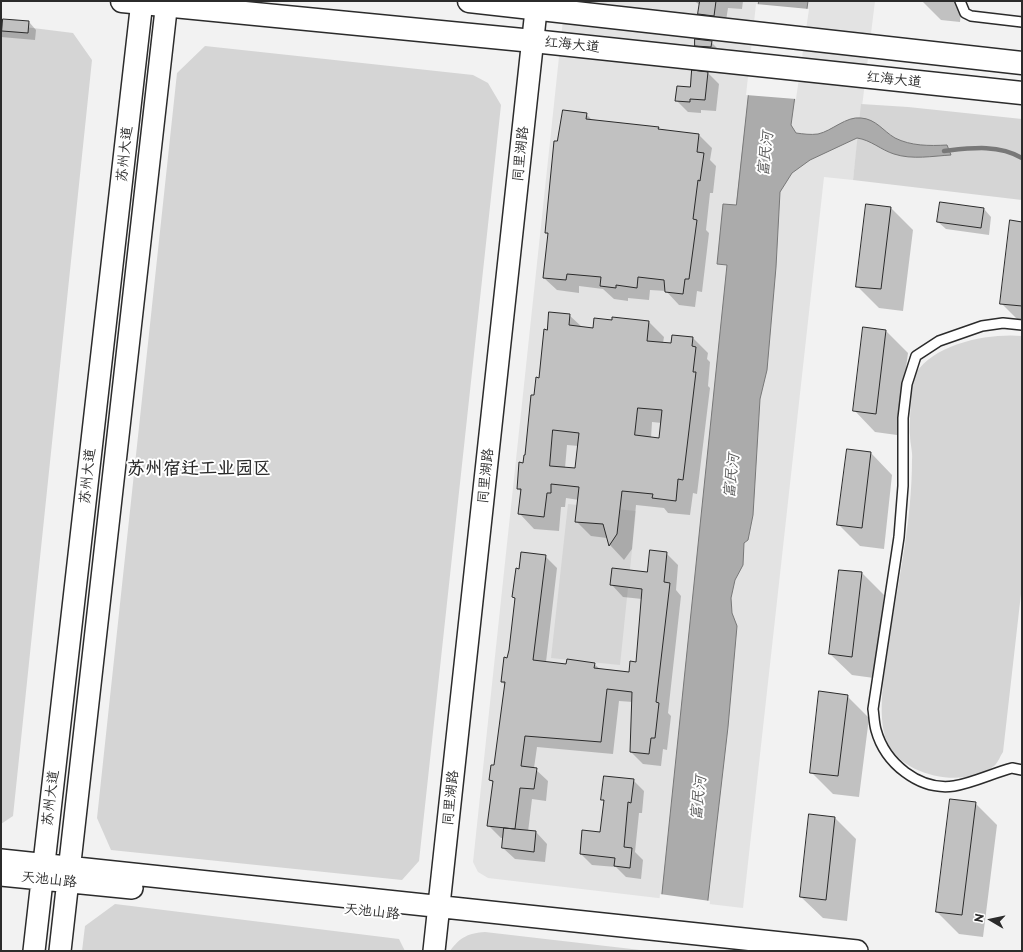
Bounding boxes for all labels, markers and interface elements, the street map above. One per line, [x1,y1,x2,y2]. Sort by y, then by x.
street label: 红海大道 [543,34,601,56]
street label: 红海大道 [865,69,923,91]
street label: 苏州大道 [114,125,136,183]
street label: 同里湖路 [510,125,532,183]
water label: 富民河 [755,131,777,177]
street label: 苏州大道 [77,447,99,505]
street label: 同里湖路 [475,447,497,505]
water label: 富民河 [721,453,743,499]
district label: 苏州宿迁工业园区 [127,458,271,480]
street label: 苏州大道 [39,769,63,827]
street label: 同里湖路 [440,769,462,827]
water label: 富民河 [688,775,710,821]
street label: 天池山路 [20,869,78,891]
north arrow [971,900,1011,940]
street label: 天池山路 [343,901,401,923]
text: N [970,912,988,924]

